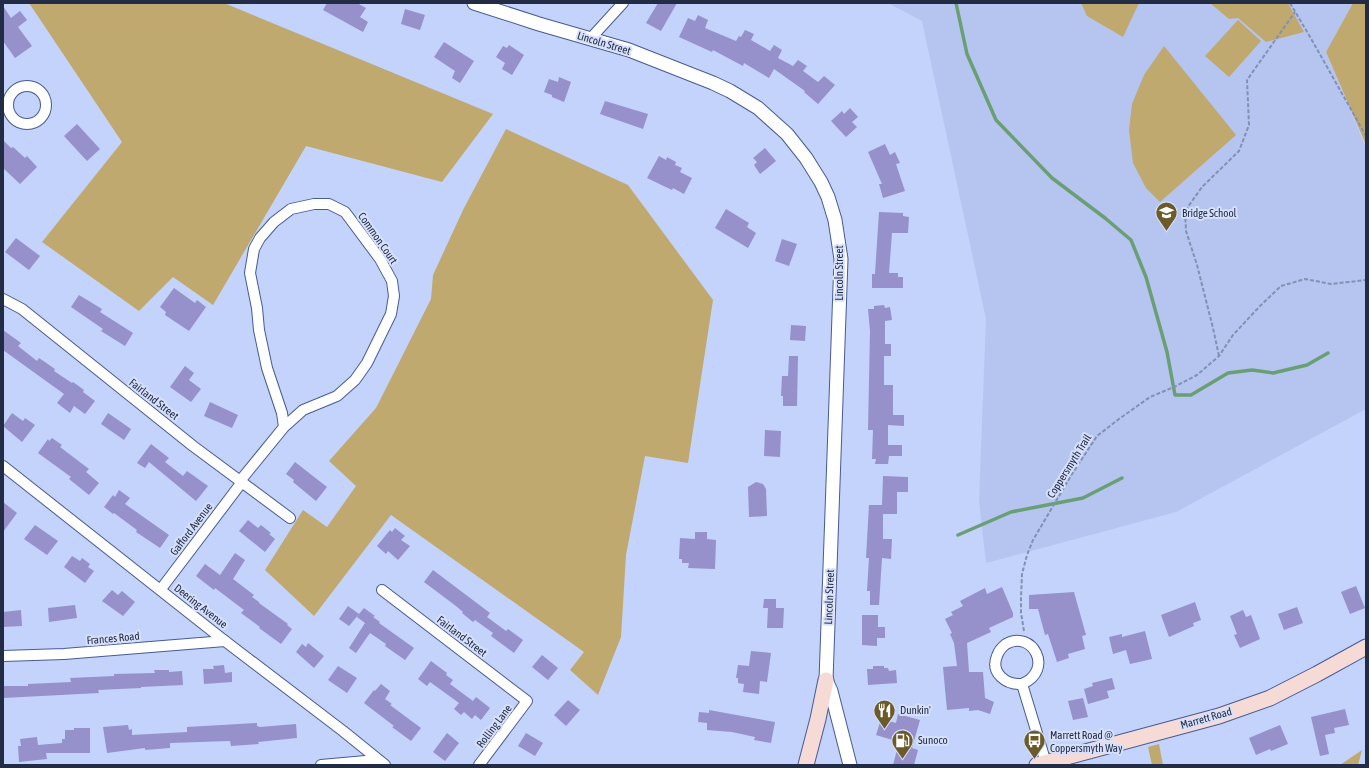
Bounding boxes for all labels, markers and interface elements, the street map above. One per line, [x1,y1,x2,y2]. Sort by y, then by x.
street label: Lincoln Street [576,29,632,57]
school or university icon: Bridge School [1154,200,1180,233]
place label: Bridge School [1182,207,1237,219]
street label: Common Court [356,210,400,266]
street label: Lincoln Street [833,245,845,301]
street label: Fairland Street [127,376,181,422]
street label: Coppersmyth Trail [1045,432,1093,500]
street label: Gafford Avenue [167,500,215,558]
street label: Lincoln Street [822,569,836,625]
street label: Deering Avenue [172,582,230,630]
street label: Fairland Street [435,613,489,659]
street label: Frances Road [86,630,140,646]
restaurant icon: Dunkin' [872,697,898,730]
street label: Rolling Lane [474,702,514,750]
place label: Dunkin' [900,704,931,716]
street label: Marrett Road [1179,705,1233,731]
fuel station icon: Sunoco [890,727,916,760]
bus stop icon: Marrett Road @ Coppersmyth Way [1021,728,1047,761]
place label: Marrett Road @ Coppersmyth Way [1050,729,1123,754]
place label: Sunoco [918,734,948,746]

